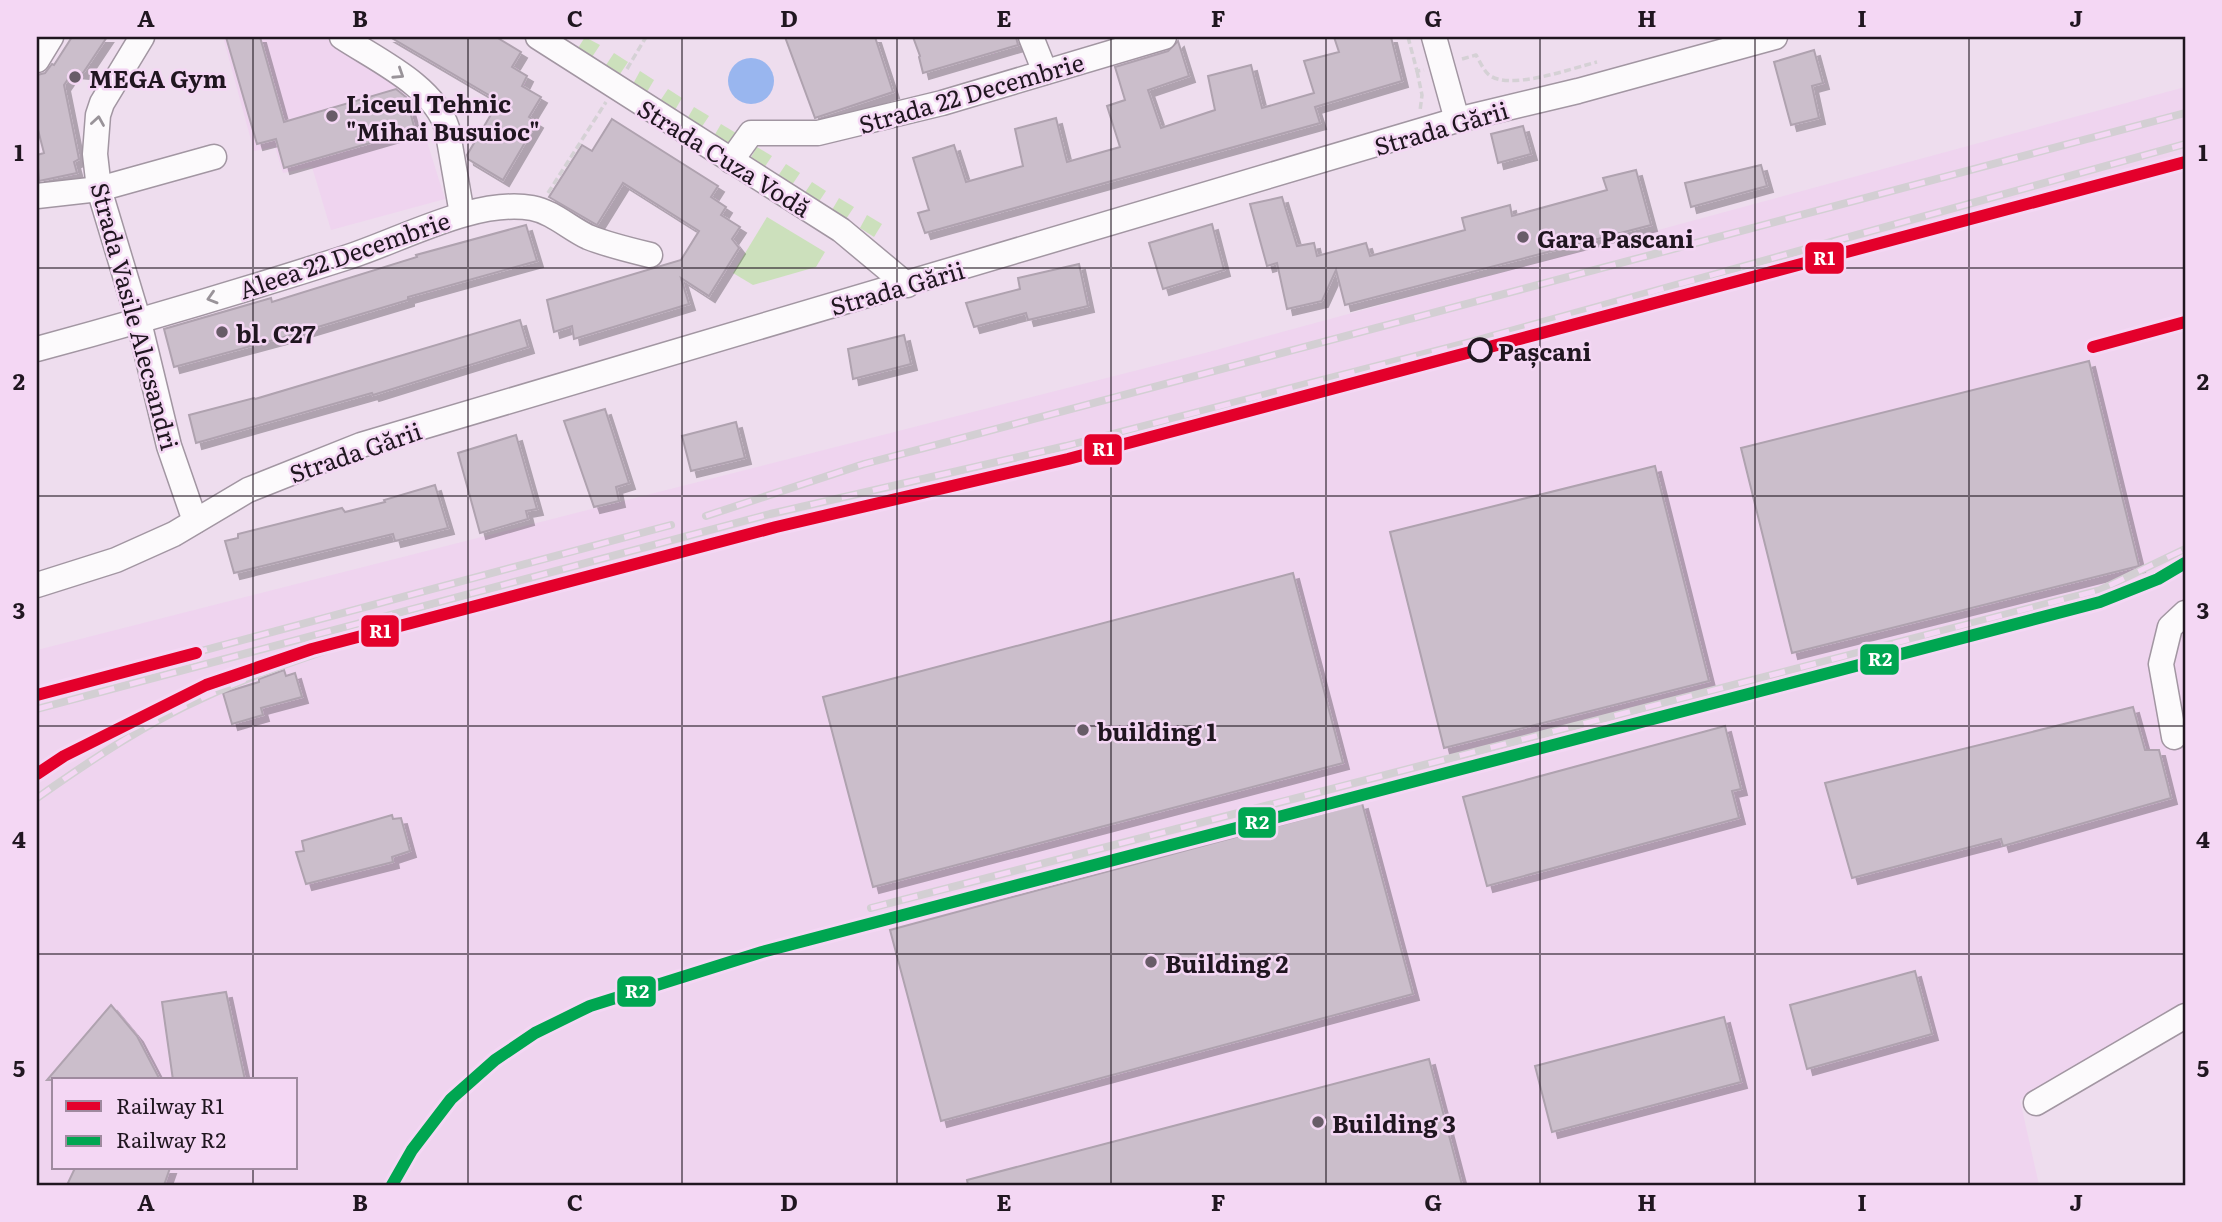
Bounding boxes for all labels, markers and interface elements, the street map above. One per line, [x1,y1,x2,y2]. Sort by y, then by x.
text: A [137,0,155,34]
text: B [352,0,368,34]
text: C [567,0,583,34]
text: D [780,0,798,34]
text: E [996,0,1012,34]
text: F [1211,0,1226,34]
text: G [1424,0,1442,34]
text: H [1637,0,1657,34]
text: I [1857,0,1867,34]
text: J [2069,0,2083,34]
street label: Strada 22 Decembrie [854,43,1088,141]
place label: MEGA Gym [89,60,227,95]
one-way arrow [391,66,404,79]
marker: MEGA Gym [67,69,83,85]
place label: Liceul Tehnic "Mihai Busuioc" [346,85,540,148]
street label: Strada Cuza Vodă [632,90,818,224]
street label: Strada Gării [1370,91,1512,163]
marker: Liceul Tehnic "Mihai Busuioc" [324,108,340,124]
one-way arrow [90,115,105,127]
text: 1 [14,134,24,168]
text: 1 [2198,134,2208,168]
street label: Strada Vasile Alecsandri [83,178,189,454]
street label: Aleea 22 Decembrie [234,202,454,306]
place label: Gara Pascani [1537,220,1694,255]
marker: Gara Pascani [1515,229,1531,245]
line badge: R1 [1804,241,1845,275]
text: R1 [1813,243,1835,271]
street label: Strada Gării [826,251,968,323]
one-way arrow [206,290,218,305]
place label: bl. C27 [236,315,315,350]
marker: bl. C27 [214,324,230,340]
place label: Pașcani [1498,333,1592,369]
marker: Pașcani [1468,338,1492,362]
text: 2 [13,363,25,397]
text: 2 [2197,363,2209,397]
street label: Strada Gării [284,412,426,490]
line badge: R1 [1083,433,1123,466]
text: R1 [1092,434,1114,462]
text: 3 [13,592,25,626]
text: 3 [2197,592,2209,626]
line badge: R1 [360,614,400,648]
text: R1 [369,616,391,644]
line badge: R2 [1859,643,1900,676]
text: R2 [1868,644,1892,672]
place label: building 1 [1097,713,1216,748]
marker: building 1 [1075,722,1091,738]
line badge: R2 [1237,806,1277,839]
text: R2 [1245,807,1269,835]
text: 4 [12,821,26,855]
text: 4 [2196,821,2210,855]
place label: Building 2 [1165,945,1288,980]
marker: Building 2 [1143,954,1159,970]
line badge: R2 [616,975,657,1008]
text: R2 [625,976,649,1004]
text: 5 [13,1050,25,1084]
text: 5 [2197,1050,2209,1084]
legend [52,1078,298,1170]
text: Railway R1 [116,1089,224,1120]
place label: Building 3 [1332,1105,1456,1140]
marker: Building 3 [1310,1114,1326,1130]
text: Railway R2 [116,1123,226,1154]
text: A [137,1184,155,1218]
text: B [352,1184,368,1218]
text: C [567,1184,583,1218]
text: D [780,1184,798,1218]
text: E [996,1184,1012,1218]
text: F [1211,1184,1226,1218]
text: G [1424,1184,1442,1218]
text: H [1637,1184,1657,1218]
text: I [1857,1184,1867,1218]
text: J [2069,1184,2083,1218]

